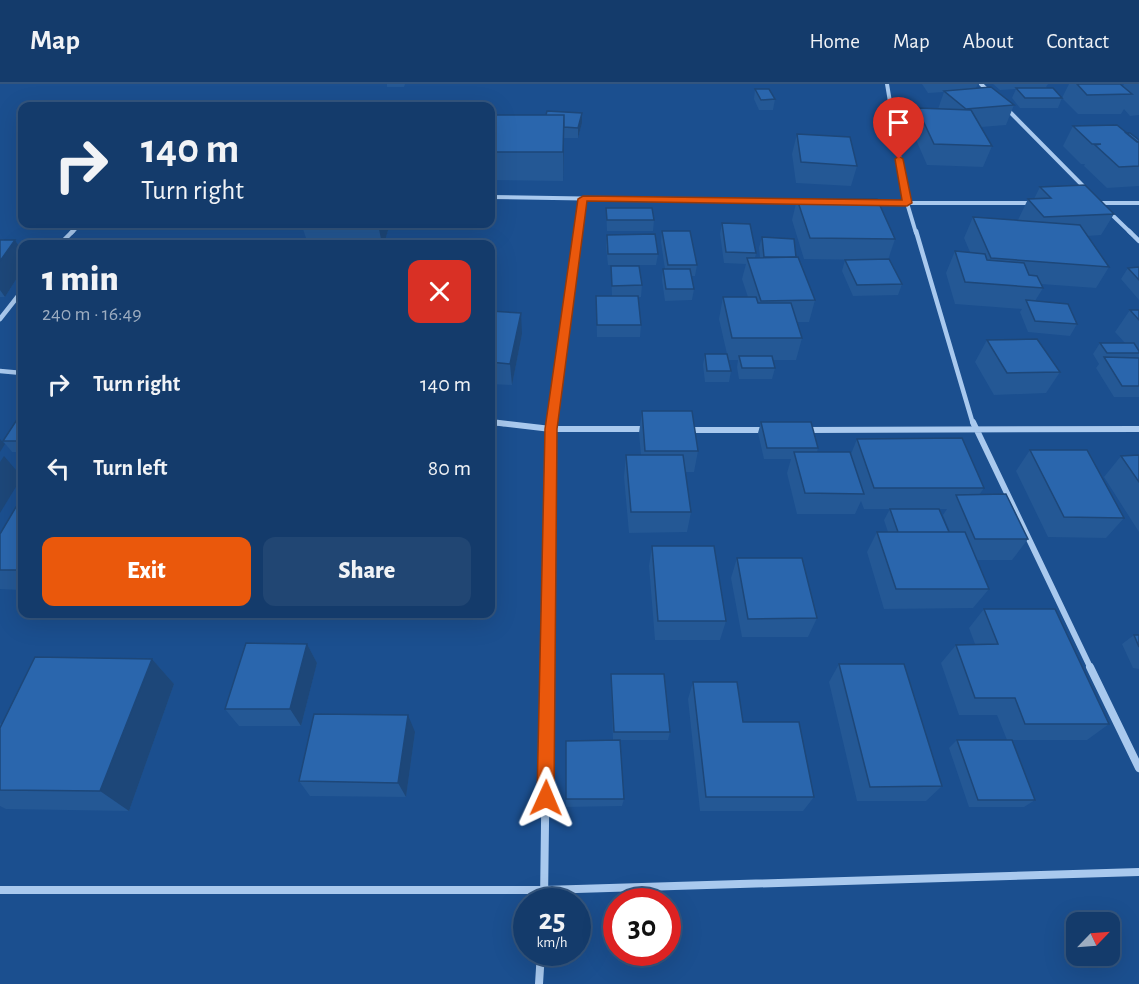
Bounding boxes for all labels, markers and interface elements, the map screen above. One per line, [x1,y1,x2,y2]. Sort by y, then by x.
text: Map [30,27,80,55]
text: Home [809,31,860,52]
text: Map [893,31,930,52]
text: About [963,31,1013,52]
text: Contact [1046,31,1109,52]
pin [873,97,924,159]
icon: arrive [882,106,915,139]
icon: right [42,126,120,204]
text: 140 m [141,128,239,170]
text: Turn right [141,177,244,204]
button: close [408,260,471,323]
text: 1 min [42,261,119,297]
text: 240 m · 16:49 [42,304,142,324]
icon: right [42,368,75,401]
text: Turn right [93,373,180,395]
text: 140 m [420,373,471,395]
icon: left [42,452,75,485]
text: Turn left [93,457,167,479]
text: 80 m [428,457,471,479]
button: Exit [42,537,251,606]
button: Share [263,537,471,606]
position arrow [514,766,578,830]
speed limit sign: 30 [603,888,681,966]
text: 25 [538,905,566,935]
north arrow [1066,912,1120,966]
map controls [1066,912,1120,966]
text: km/h [537,935,567,950]

